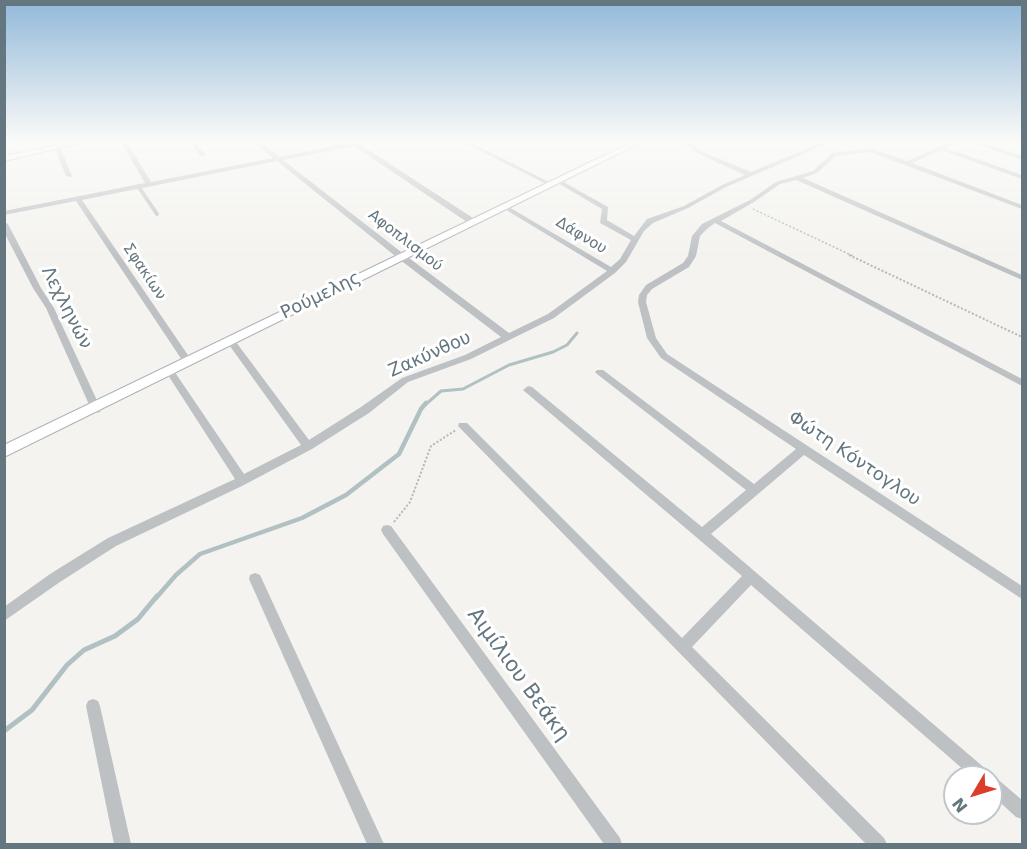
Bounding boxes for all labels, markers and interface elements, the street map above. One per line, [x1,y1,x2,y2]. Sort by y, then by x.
street label: Αφοπλισμού [364,206,446,276]
street label: Δάφνου [552,214,610,258]
street label: Σφακίων [119,240,169,304]
street label: Λεχληνών [36,263,96,353]
street label: Ρούμελης [278,267,364,325]
street label: Ζακύνθου [386,327,474,383]
street label: Φώτη Κόντογλου [784,407,924,511]
street label: Αιμίλιου Βεάκη [461,604,575,746]
north arrow [943,765,1003,825]
text: N [948,794,972,816]

